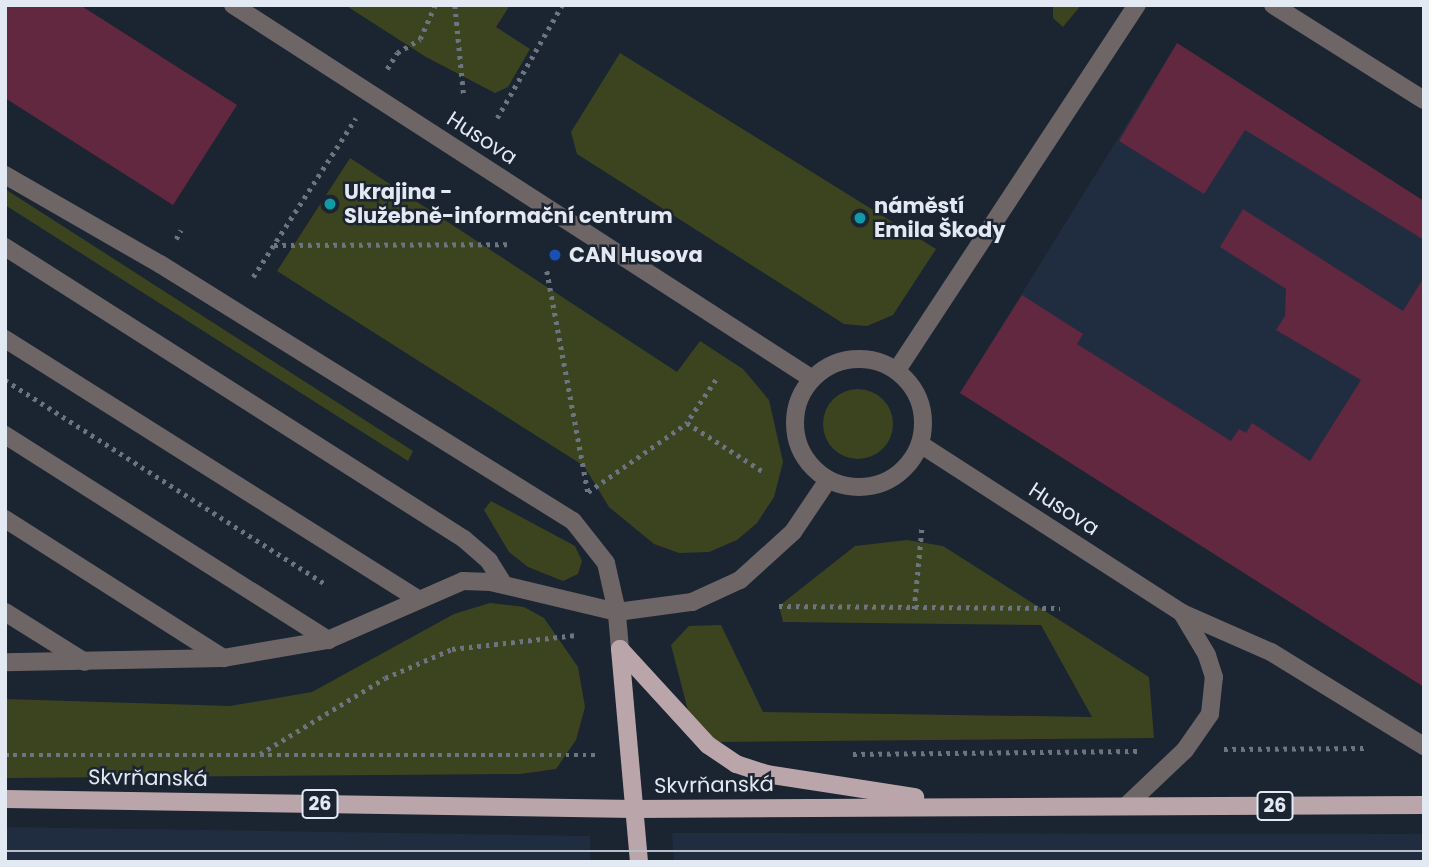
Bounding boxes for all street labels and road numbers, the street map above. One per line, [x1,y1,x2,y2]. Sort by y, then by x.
street label: Husova [442,106,522,170]
street label: Husova [1024,477,1104,541]
street label: Skvrňanská [88,764,208,792]
street label: Skvrňanská [654,771,774,799]
road number: 26 [301,789,339,820]
road number: 26 [1256,790,1294,821]

